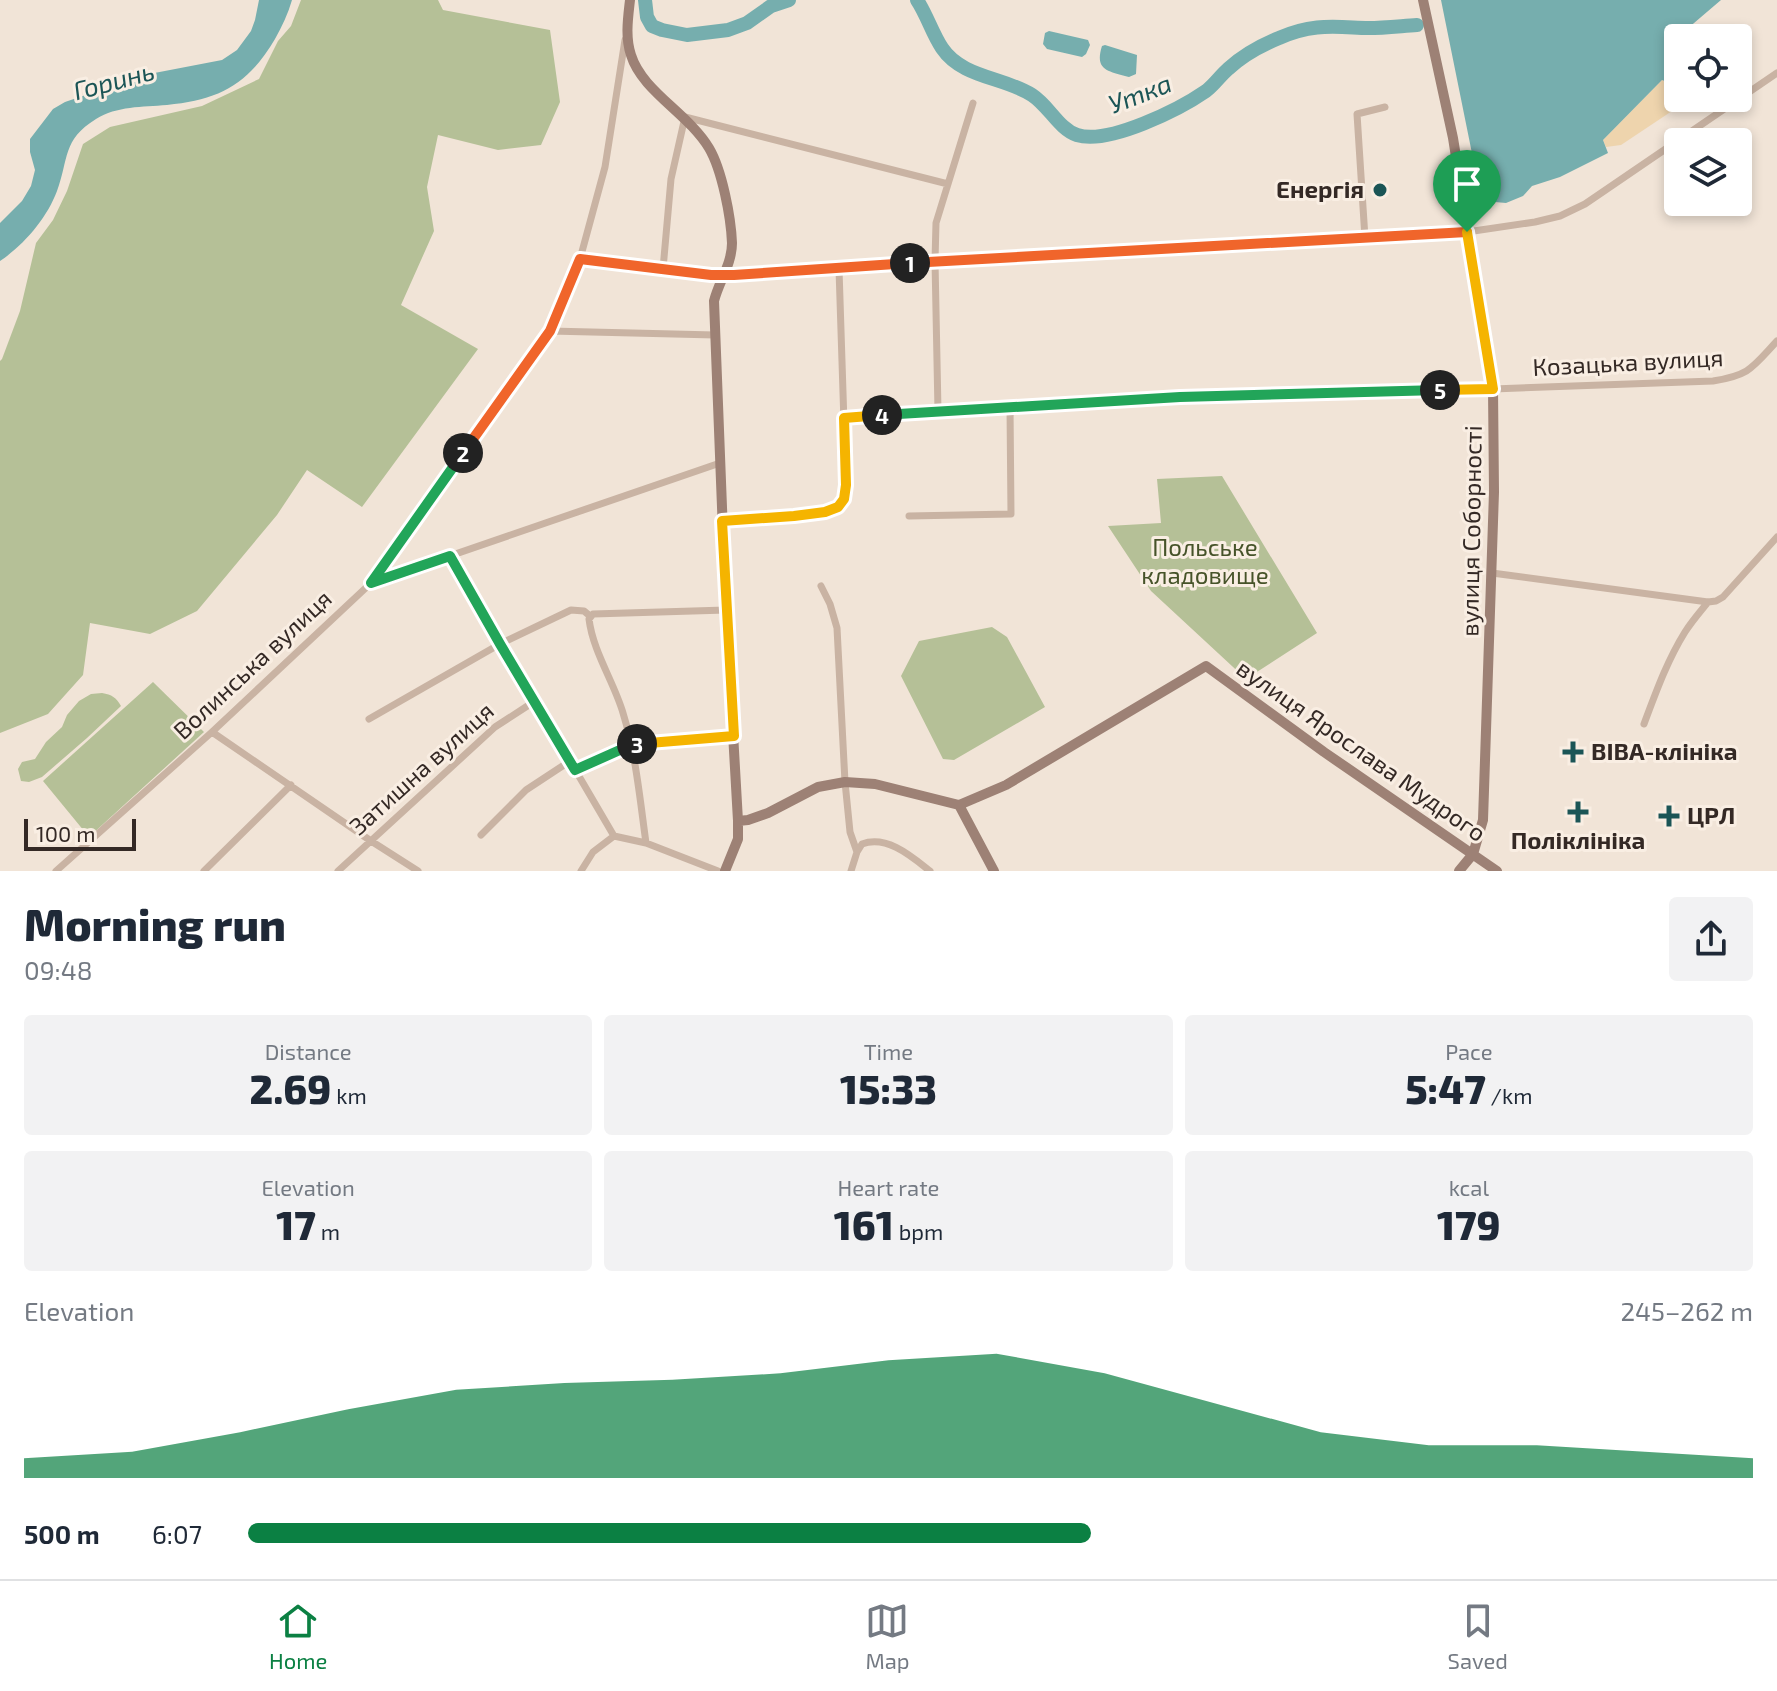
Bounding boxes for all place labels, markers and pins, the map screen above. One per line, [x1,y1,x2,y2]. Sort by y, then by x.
pin [1433,150,1501,232]
place label: Енергія [1276,174,1364,203]
marker: Енергія [1371,181,1389,199]
pin: 1 [890,243,930,283]
pin: 5 [1420,370,1460,410]
pin: 4 [862,395,902,435]
pin: 2 [443,433,483,473]
pin: 3 [617,724,657,764]
place label: ВІВА-клініка [1591,736,1738,765]
marker: ВІВА-клініка [1562,741,1584,763]
place label: ЦРЛ [1687,800,1735,829]
marker: Поліклініка [1567,801,1589,823]
marker: ЦРЛ [1658,805,1680,827]
place label: Поліклініка [1511,825,1645,854]

